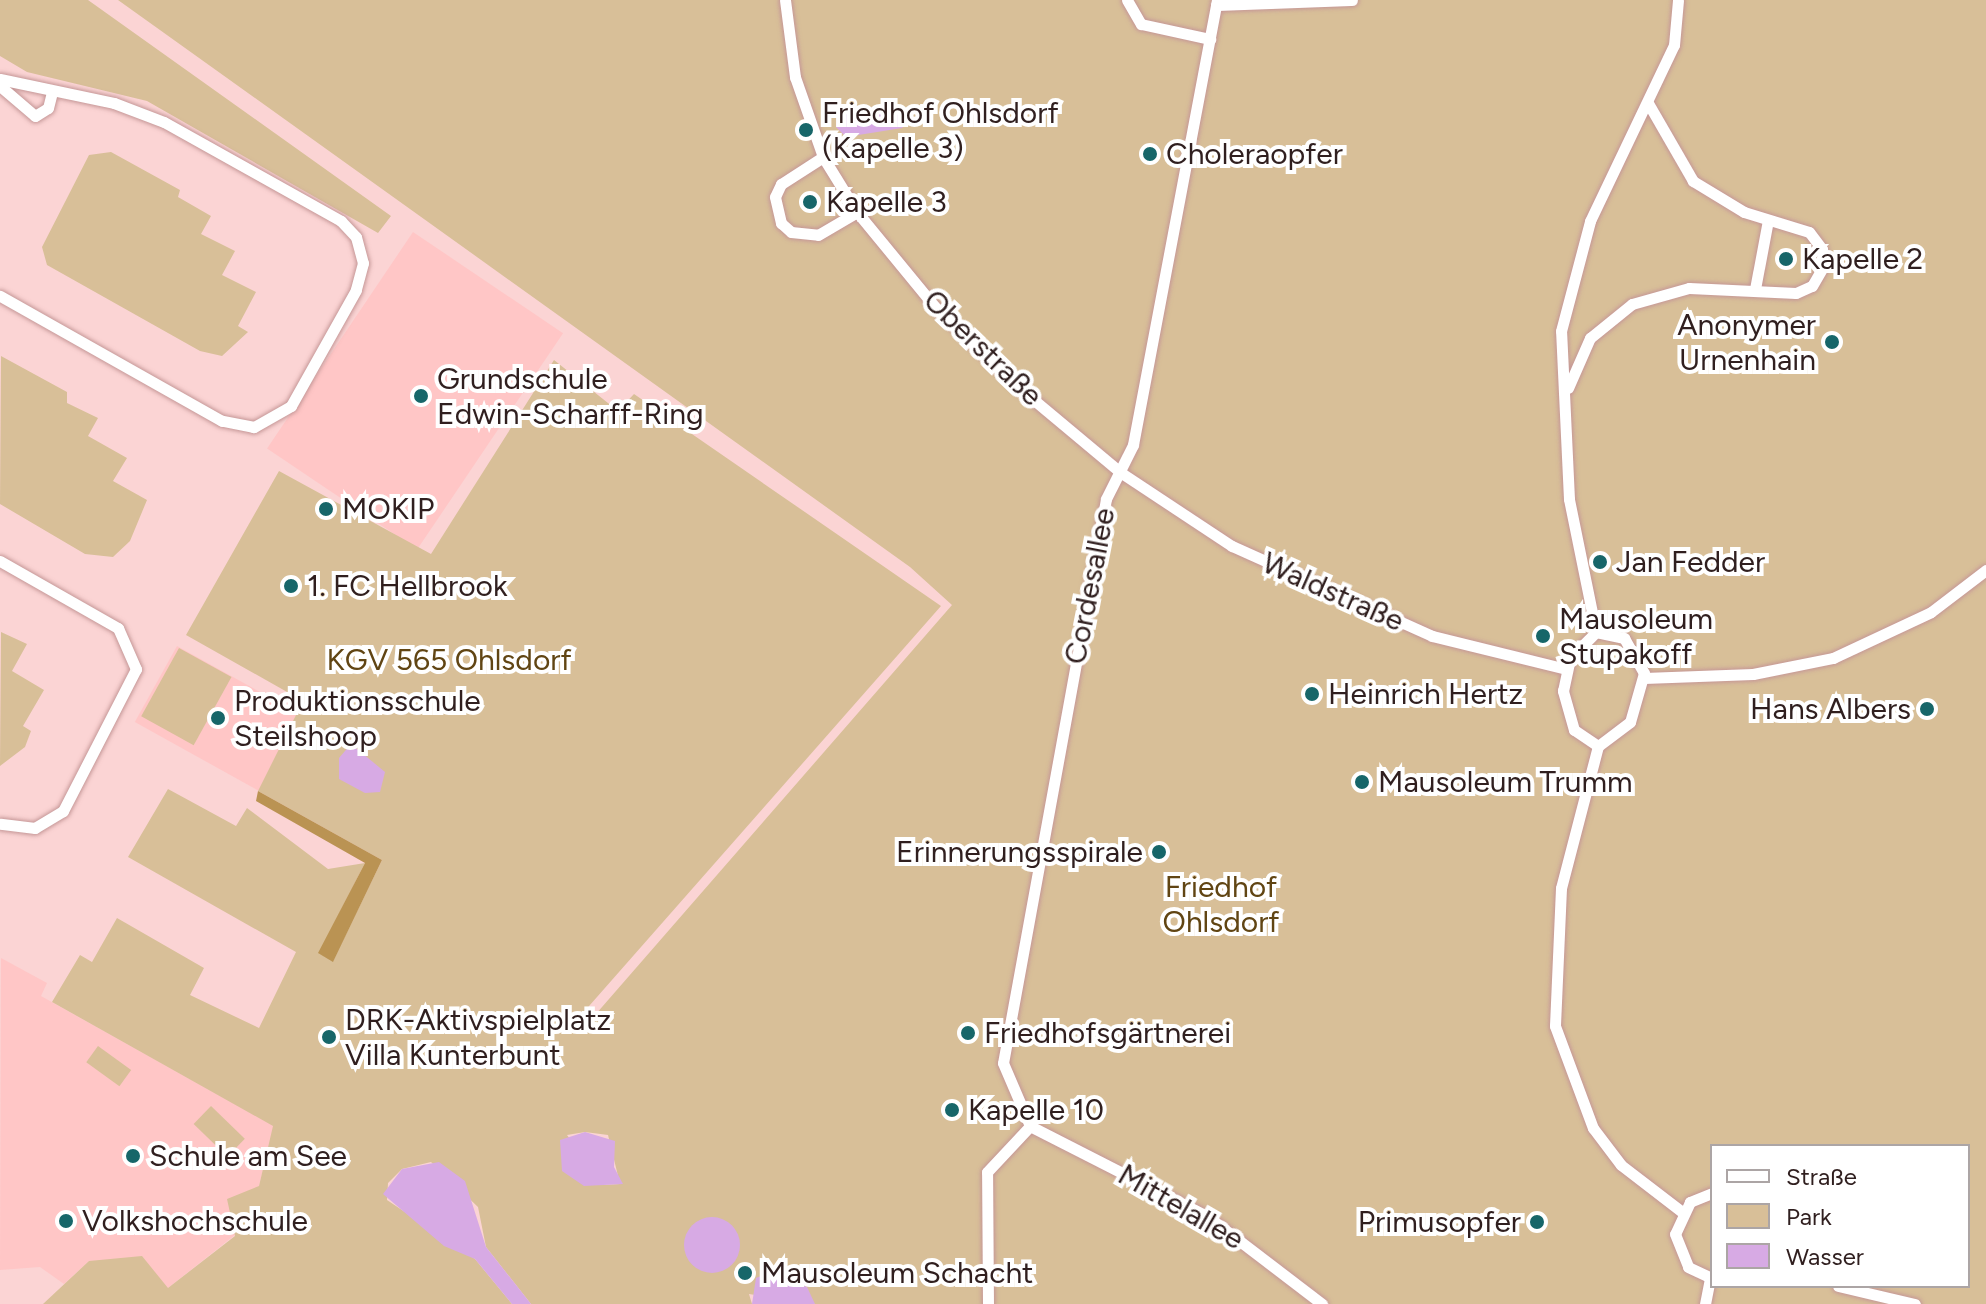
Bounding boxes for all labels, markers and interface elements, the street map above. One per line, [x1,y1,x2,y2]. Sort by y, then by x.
place label: Friedhof Ohlsdorf (Kapelle 3) [822,95,1058,166]
marker: Friedhof Ohlsdorf (Kapelle 3) [797,121,815,139]
place label: Choleraopfer [1166,136,1343,172]
marker: Choleraopfer [1141,145,1159,163]
place label: Kapelle 3 [826,184,947,220]
marker: Kapelle 3 [801,193,819,211]
place label: Kapelle 2 [1802,241,1923,277]
marker: Kapelle 2 [1777,250,1795,268]
street label: Oberstraße [916,282,1050,414]
place label: Anonymer Urnenhain [1677,307,1816,378]
marker: Anonymer Urnenhain [1823,333,1841,351]
place label: Grundschule Edwin-Scharff-Ring [437,361,704,432]
marker: Grundschule Edwin-Scharff-Ring [412,387,430,405]
place label: MOKIP [342,491,434,527]
marker: MOKIP [317,500,335,518]
street label: Cordesallee [1057,505,1123,667]
place label: Jan Fedder [1616,544,1765,580]
street label: Waldstraße [1257,545,1409,639]
marker: Jan Fedder [1591,553,1609,571]
place label: 1. FC Hellbrook [307,568,508,604]
marker: 1. FC Hellbrook [282,577,300,595]
place label: Mausoleum Stupakoff [1559,601,1713,672]
marker: Mausoleum Stupakoff [1534,627,1552,645]
park label: KGV 565 Ohlsdorf [327,642,571,678]
place label: Heinrich Hertz [1328,676,1523,712]
place label: Produktionsschule Steilshoop [234,683,481,754]
marker: Heinrich Hertz [1303,685,1321,703]
place label: Hans Albers [1750,691,1911,727]
marker: Hans Albers [1918,700,1936,718]
marker: Produktionsschule Steilshoop [209,709,227,727]
place label: Mausoleum Trumm [1378,764,1633,800]
marker: Mausoleum Trumm [1353,773,1371,791]
place label: Erinnerungsspirale [896,834,1143,870]
marker: Erinnerungsspirale [1150,843,1168,861]
park label: Friedhof Ohlsdorf [1163,869,1279,940]
place label: DRK-Aktivspielplatz Villa Kunterbunt [345,1002,611,1072]
place label: Friedhofsgärtnerei [984,1015,1231,1051]
marker: Friedhofsgärtnerei [959,1024,977,1042]
marker: DRK-Aktivspielplatz Villa Kunterbunt [320,1028,338,1046]
place label: Kapelle 10 [968,1092,1104,1128]
marker: Kapelle 10 [943,1101,961,1119]
place label: Schule am See [149,1138,347,1174]
legend [1710,1144,1970,1288]
marker: Schule am See [124,1147,142,1165]
street label: Mittelallee [1112,1157,1250,1257]
text: Straße [1786,1162,1857,1191]
text: Park [1786,1202,1832,1231]
place label: Volkshochschule [82,1203,308,1239]
place label: Primusopfer [1358,1204,1521,1240]
marker: Volkshochschule [57,1212,75,1230]
marker: Primusopfer [1528,1213,1546,1231]
text: Wasser [1786,1242,1864,1271]
place label: Mausoleum Schacht [761,1255,1033,1291]
marker: Mausoleum Schacht [736,1264,754,1282]

